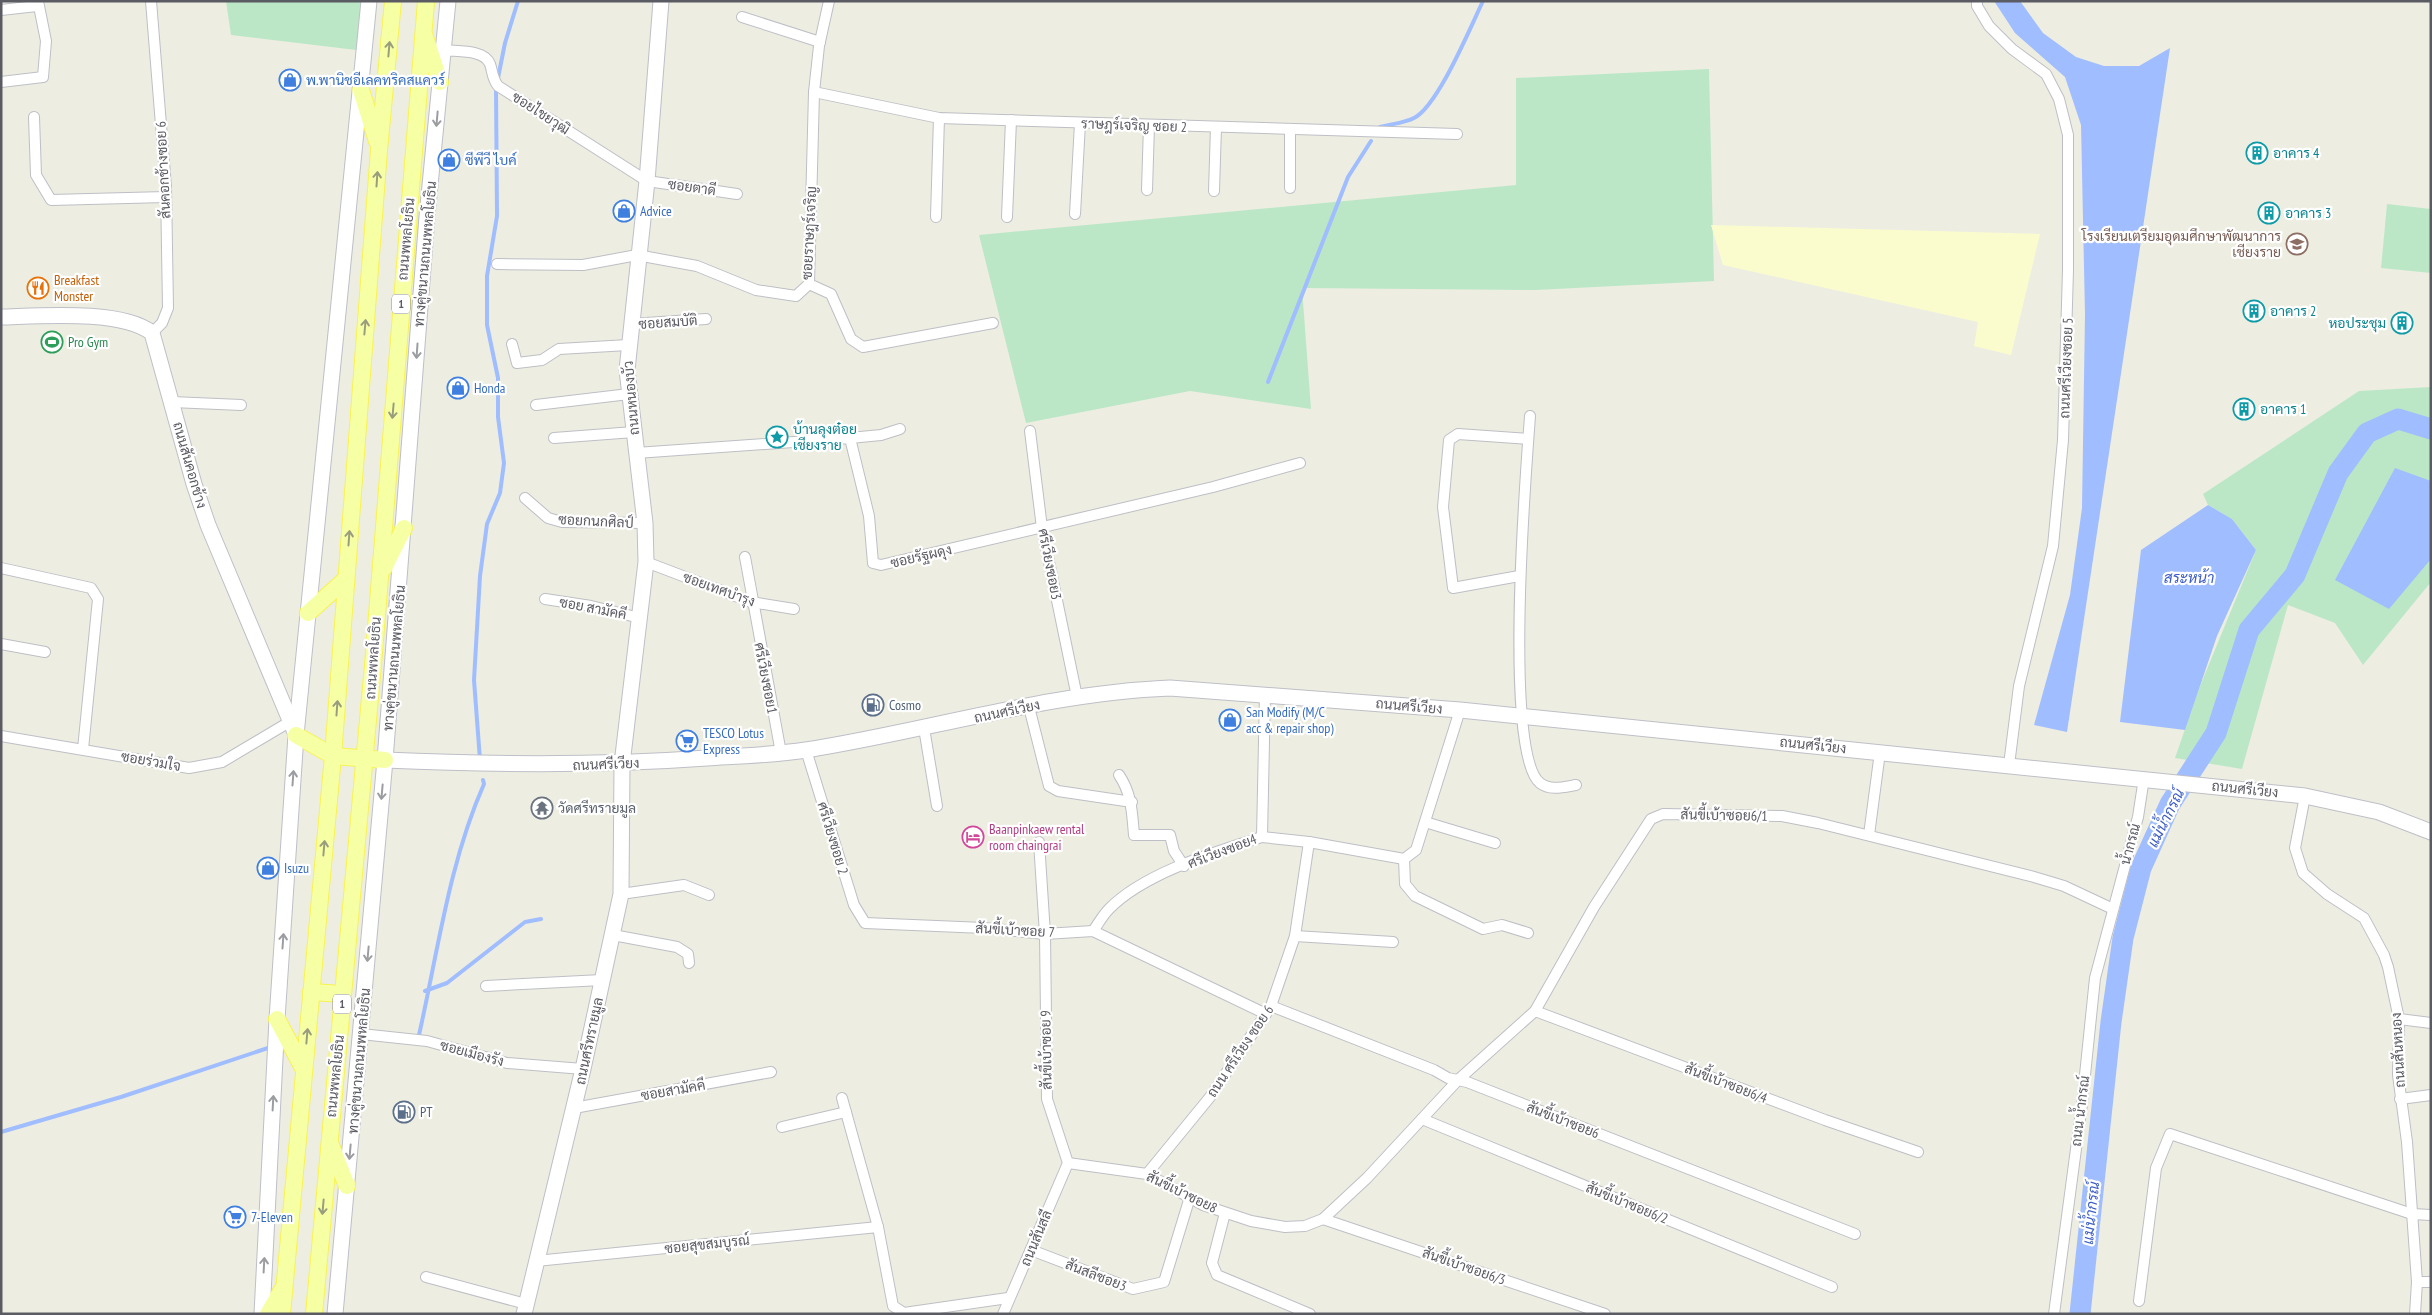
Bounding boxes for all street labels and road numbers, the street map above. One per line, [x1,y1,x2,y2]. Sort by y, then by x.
street label: ซอยไชยวุฒิ [508,88,573,139]
street label: ราษฎร์เจริญ ซอย 2 [1081,114,1187,136]
street label: สันคอกช้างซอย 6 [151,121,175,219]
street label: ซอยตาดี [667,175,717,199]
street label: ทางคู่ขนานถนนพหลโยธิน [410,180,441,328]
street label: ซอยราษฎร์เจริญ [798,186,820,280]
street label: ถนนพหลโยธิน [393,197,419,281]
road number: 1 [392,294,410,314]
street label: ซอยสมบัติ [638,311,698,333]
street label: ถนนศรีเวียงซอย 5 [2055,317,2077,419]
street label: ถนนหนองบัว [619,360,643,436]
street label: ถนนสันคอกช้าง [169,420,211,510]
street label: ซอยกนกศิลป์ [558,510,634,532]
street label: ศรีเวียงซอย3 [1034,527,1066,601]
street label: ซอยรัฐผดุง [889,540,954,573]
street label: ซอยเทศบำรุง [680,568,758,611]
street label: ทางคู่ขนานถนนพหลโยธิน [379,584,410,732]
street label: ซอย สามัคคี [558,593,628,623]
street label: ถนนพหลโยธิน [361,616,385,700]
street label: ศรีเวียงซอย1 [750,641,782,715]
street label: ถนนศรีเวียง [1375,694,1443,718]
street label: ถนนศรีเวียง [972,695,1042,727]
street label: ถนนศรีเวียง [1779,733,1847,757]
street label: ซอยร่วมใจ [120,747,182,775]
street label: ถนนศรีเวียง [572,754,640,774]
street label: ถนนศรีเวียง [2211,777,2279,801]
street label: ศรีเวียงซอย 2 [813,799,853,877]
street label: สันขี้เบ้าซอย6/1 [1680,802,1768,825]
street label: น้ำกรณ์ [2113,821,2144,867]
street label: ศรีเวียงซอย4 [1185,829,1260,872]
street label: สันขี้เบ้าซอย 7 [975,916,1055,941]
street label: ทางคู่ขนานถนนพหลโยธิน [344,987,375,1135]
road number: 1 [333,994,351,1014]
street label: ถนนศรีทรายมูล [571,996,608,1086]
street label: ถนน ศรีเวียง ซอย 6 [1203,1002,1277,1100]
street label: สันขี้เบ้าซอย 9 [1033,1010,1056,1090]
street label: ถนนสันหนอง [2387,1012,2409,1088]
street label: ถนนพหลโยธิน [322,1034,348,1118]
street label: ซอยเมืองรัง [438,1036,506,1070]
street label: สันขี้เบ้าซอย6/4 [1682,1056,1772,1107]
street label: ถนน น้ำกรณ์ [2064,1074,2093,1147]
street label: ซอยสามัคคี [639,1075,707,1105]
street label: สันขี้เบ้าซอย6 [1524,1095,1603,1142]
street label: สันขี้เบ้าซอย8 [1144,1164,1222,1217]
street label: สันขี้เบ้าซอย6/2 [1583,1176,1672,1228]
street label: ถนนสันสลี [1016,1207,1056,1269]
street label: ซอยสุขสมบูรณ์ [664,1231,751,1258]
street label: สันขี้เบ้าซอย6/3 [1420,1240,1509,1289]
street label: สันสลีซอย3 [1063,1255,1129,1295]

